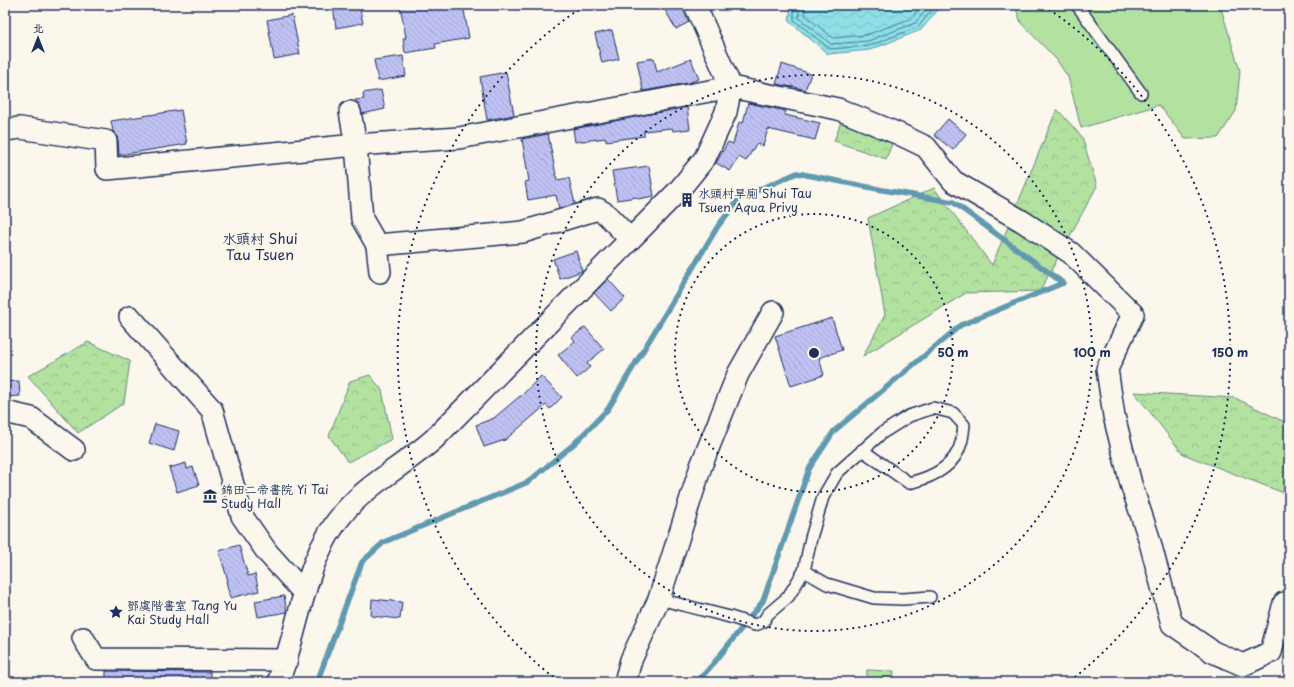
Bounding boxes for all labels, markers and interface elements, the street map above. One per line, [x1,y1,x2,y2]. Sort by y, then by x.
north arrow [18,18,58,58]
text: 北 [33,19,44,36]
place label: 水頭村旱廁 Shui Tau Tsuen Aqua Privy [698,184,812,216]
building icon: 水頭村旱廁 Shui Tau Tsuen Aqua Privy [679,192,695,208]
district label: 水頭村 Shui Tau Tsuen [222,228,298,265]
text: 50 m [937,343,969,361]
text: 100 m [1073,343,1111,361]
text: 150 m [1212,343,1248,361]
centre of rings [807,346,821,360]
place label: 錦田二帝書院 Yi Tai Study Hall [221,480,328,512]
museum icon: 錦田二帝書院 Yi Tai Study Hall [202,488,218,504]
place label: 鄧虞階書室 Tang Yu Kai Study Hall [127,596,237,628]
place icon: 鄧虞階書室 Tang Yu Kai Study Hall [108,604,124,620]

